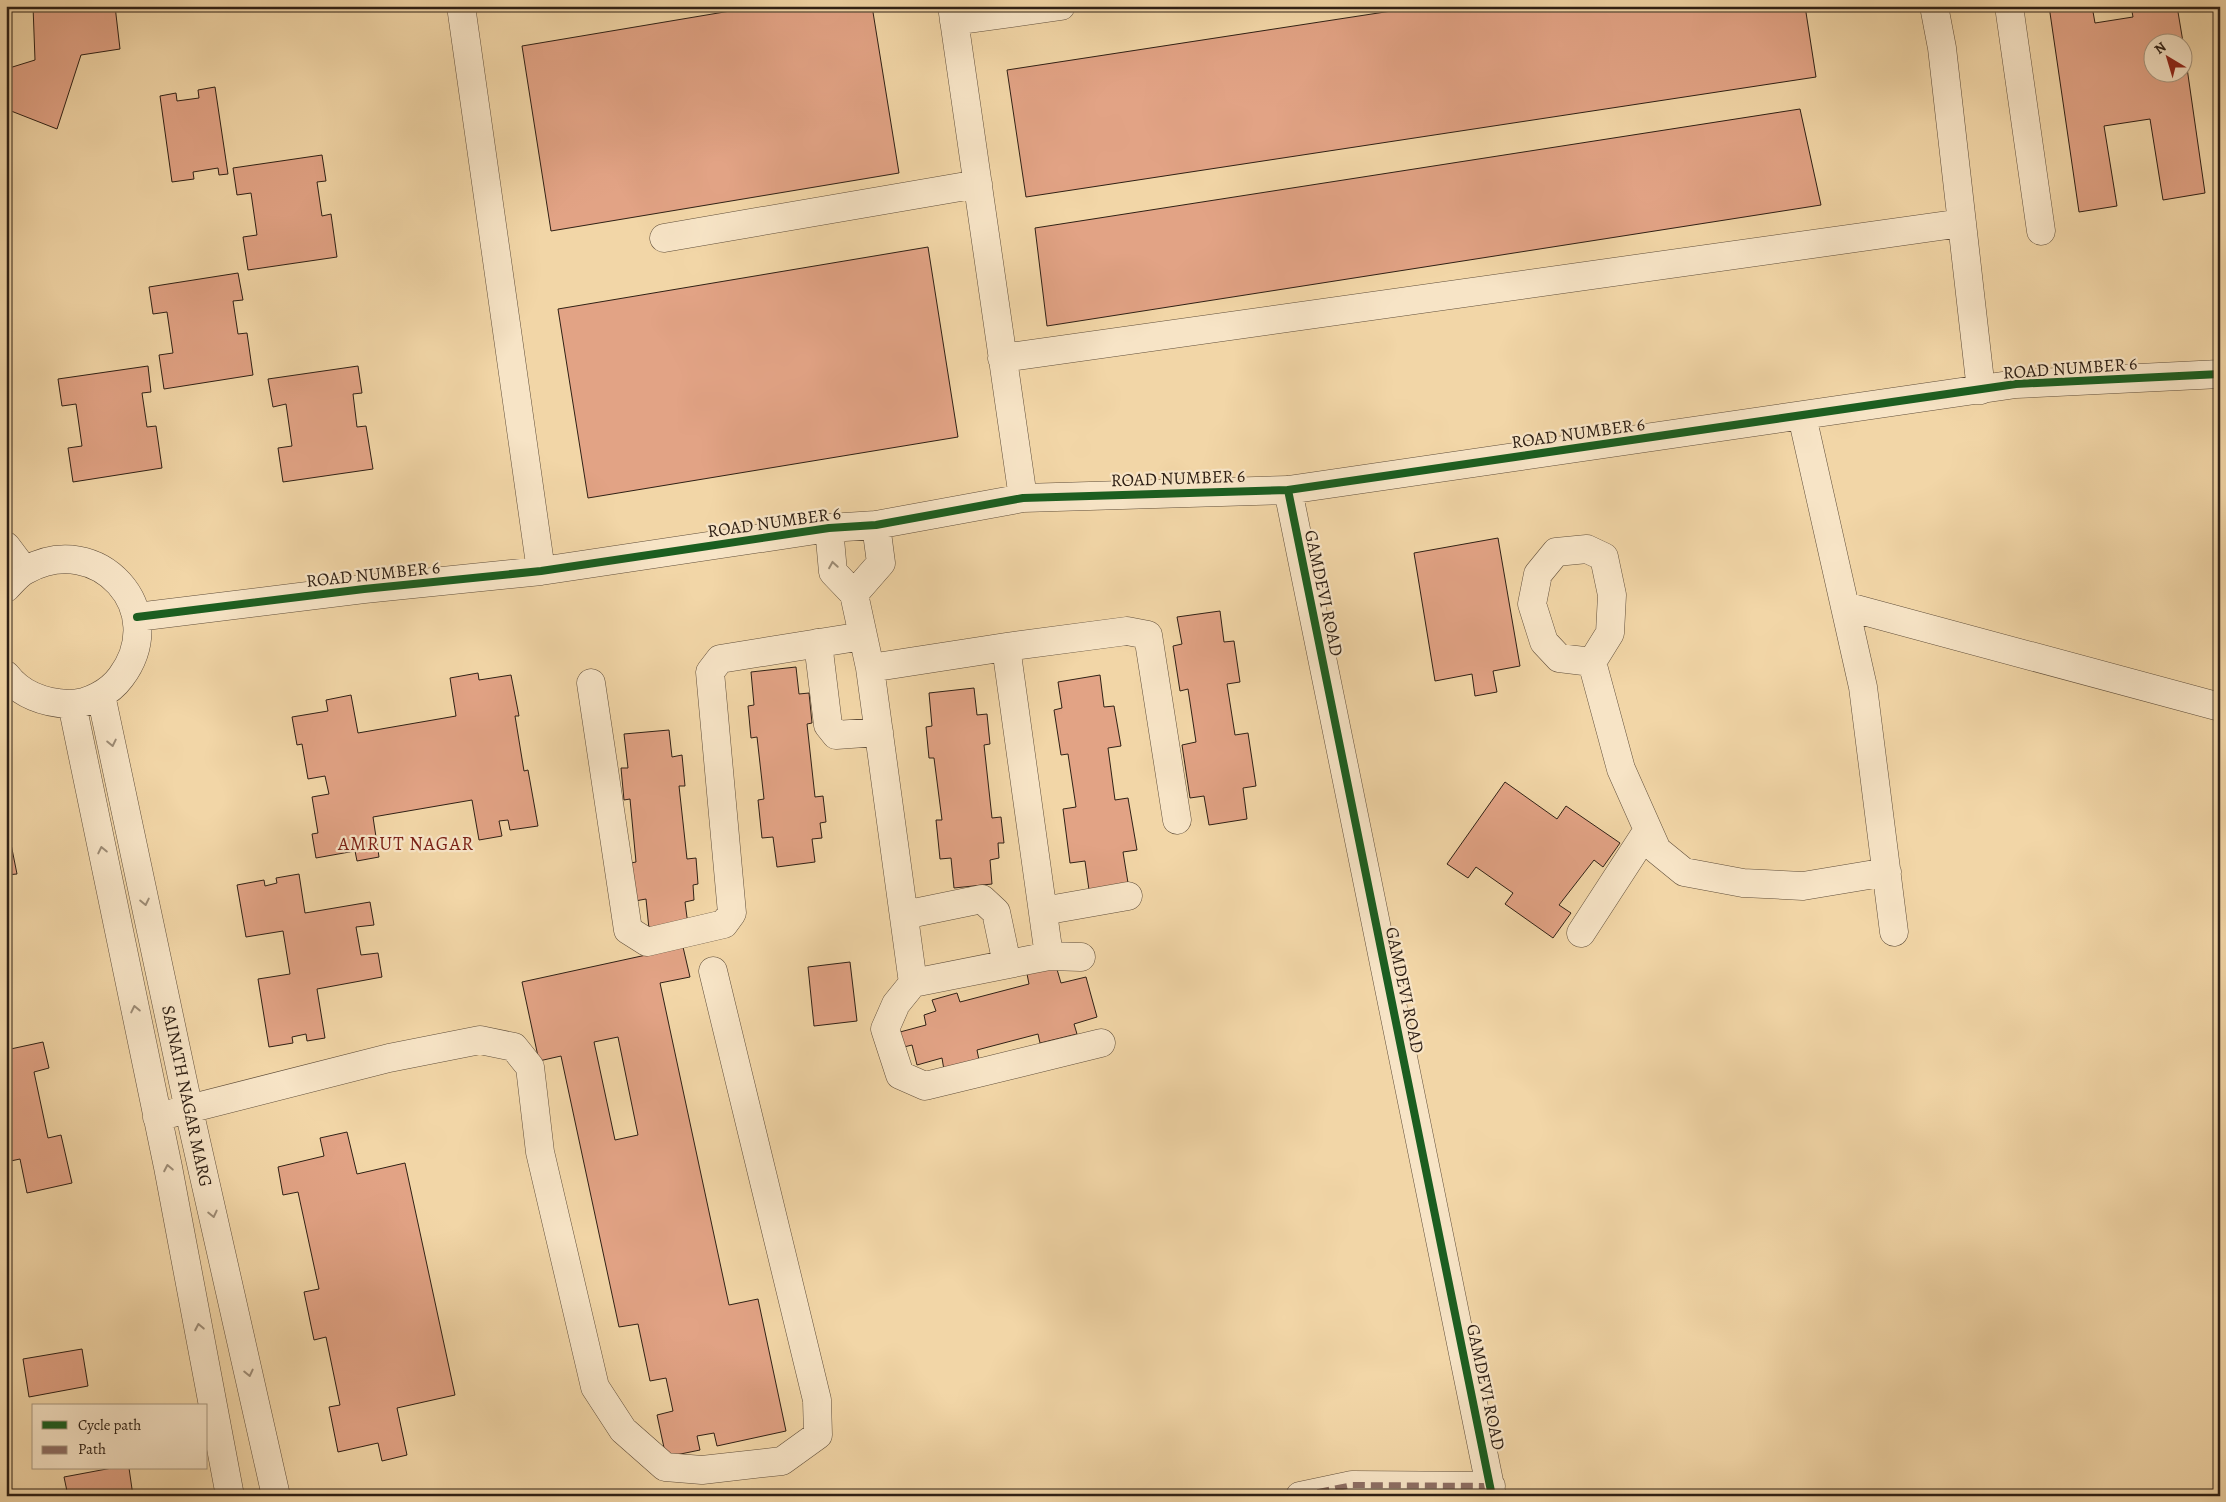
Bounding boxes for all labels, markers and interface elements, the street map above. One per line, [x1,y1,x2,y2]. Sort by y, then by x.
north arrow [2144,32,2194,82]
text: N [2150,38,2170,59]
street label: ROAD NUMBER 6 [2002,351,2138,385]
street label: ROAD NUMBER 6 [1510,412,1646,454]
street label: ROAD NUMBER 6 [1110,464,1246,492]
street label: ROAD NUMBER 6 [706,501,842,543]
street label: GAMDEVI ROAD [1299,528,1349,658]
street label: ROAD NUMBER 6 [305,555,441,593]
one-way arrow [828,560,838,569]
one-way arrow [106,738,116,747]
district label: AMRUT NAGAR [337,831,474,857]
one-way arrow [97,845,108,854]
one-way arrow [139,897,150,906]
street label: GAMDEVI ROAD [1380,925,1430,1055]
street label: SAINATH NAGAR MARG [156,1003,218,1189]
one-way arrow [130,1004,141,1013]
one-way arrow [164,1163,174,1172]
one-way arrow [207,1210,218,1219]
street label: GAMDEVI ROAD [1461,1322,1511,1452]
one-way arrow [194,1323,204,1332]
one-way arrow [243,1368,254,1377]
legend [32,1404,208,1470]
text: Cycle path [78,1415,141,1435]
text: Path [78,1439,106,1459]

